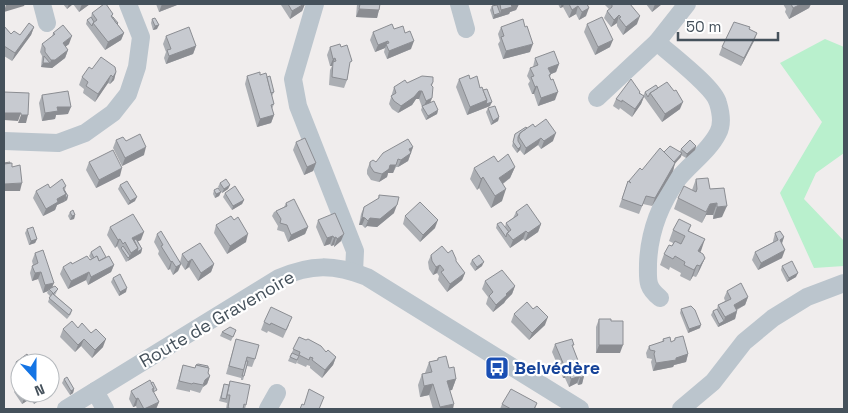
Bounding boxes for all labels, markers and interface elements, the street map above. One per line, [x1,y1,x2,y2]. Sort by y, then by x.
scale bar [678,10,778,42]
text: 50 m [686,17,721,36]
street label: Route de Gravenoire [135,265,299,372]
north arrow [10,353,60,403]
bus stop icon: Belvédère [484,355,510,381]
place label: Belvédère [514,356,600,379]
text: N [32,380,47,400]

